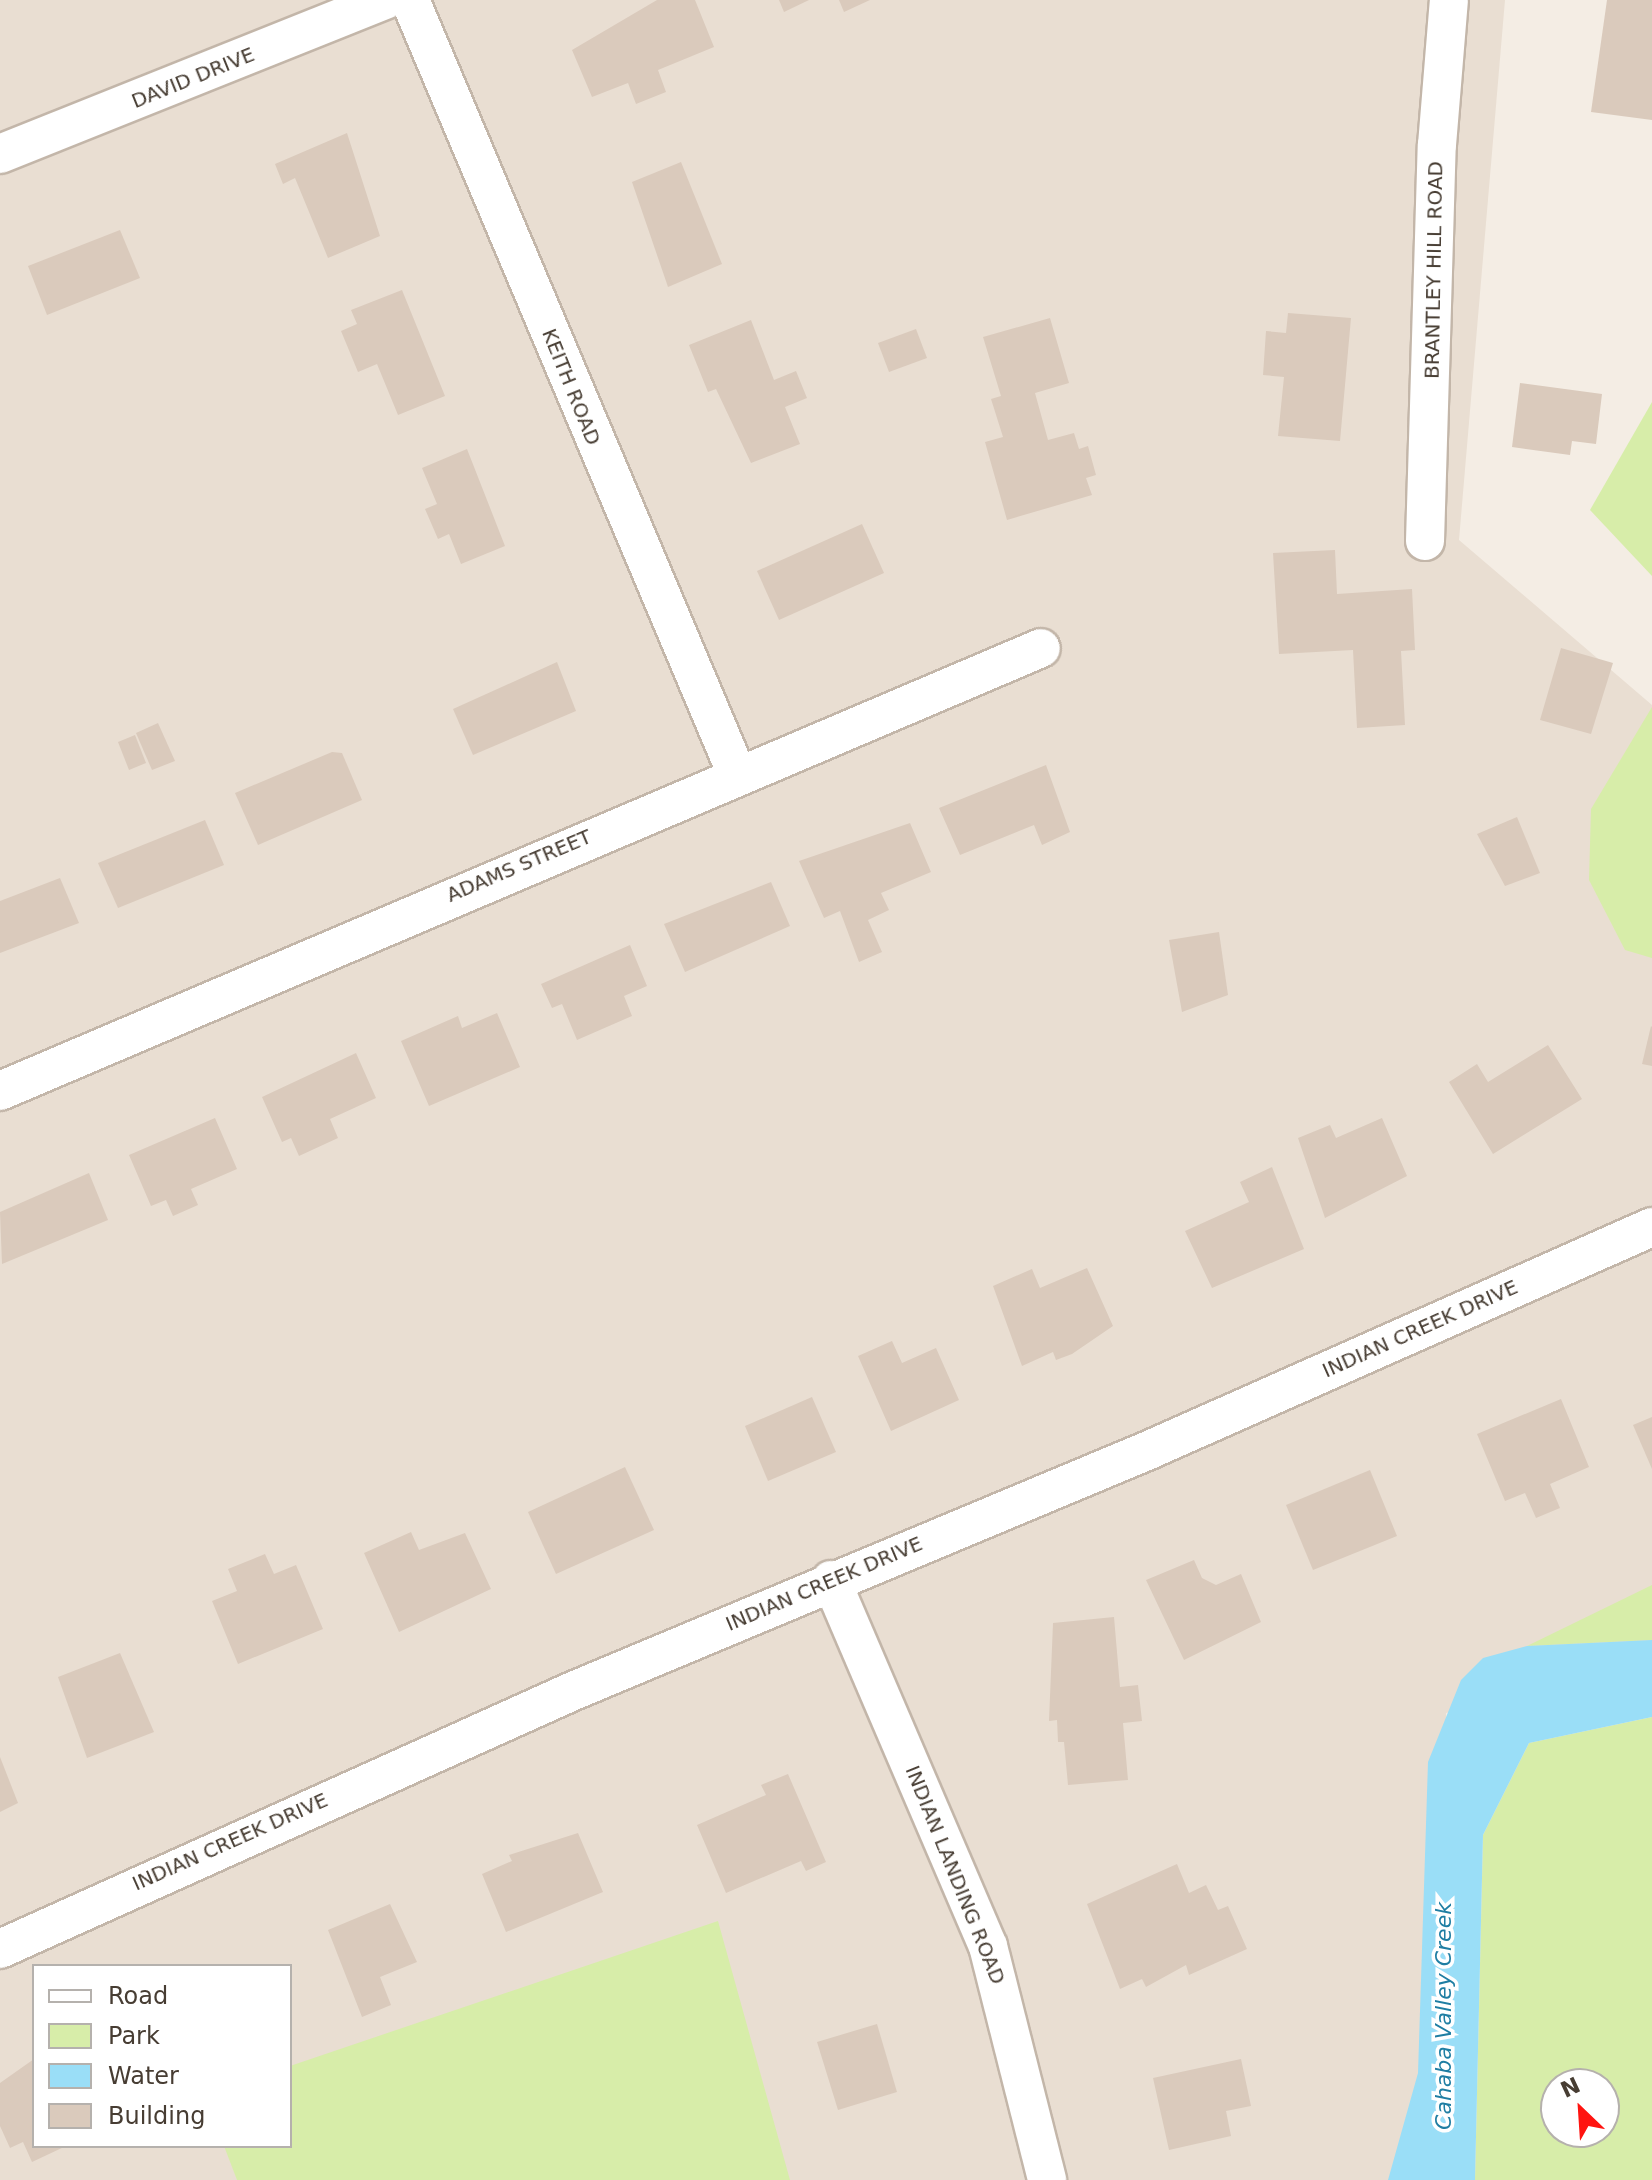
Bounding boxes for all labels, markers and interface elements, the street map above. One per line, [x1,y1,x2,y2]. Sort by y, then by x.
street label: DAVID DRIVE [128,42,258,114]
street label: BRANTLEY HILL ROAD [1420,161,1448,379]
street label: KEITH ROAD [537,325,605,449]
street label: ADAMS STREET [443,825,595,907]
street label: INDIAN CREEK DRIVE [1319,1275,1521,1383]
street label: INDIAN CREEK DRIVE [722,1532,926,1636]
street label: INDIAN LANDING ROAD [900,1762,1010,1988]
street label: INDIAN CREEK DRIVE [129,1788,331,1896]
water label: Cahaba Valley Creek [1431,1902,1457,2130]
legend [32,1964,292,2148]
text: Road [108,1982,168,2010]
text: Park [108,2022,160,2050]
text: Water [108,2062,179,2090]
north arrow [1540,2068,1620,2148]
text: N [1557,2072,1584,2103]
text: Building [108,2102,205,2130]

